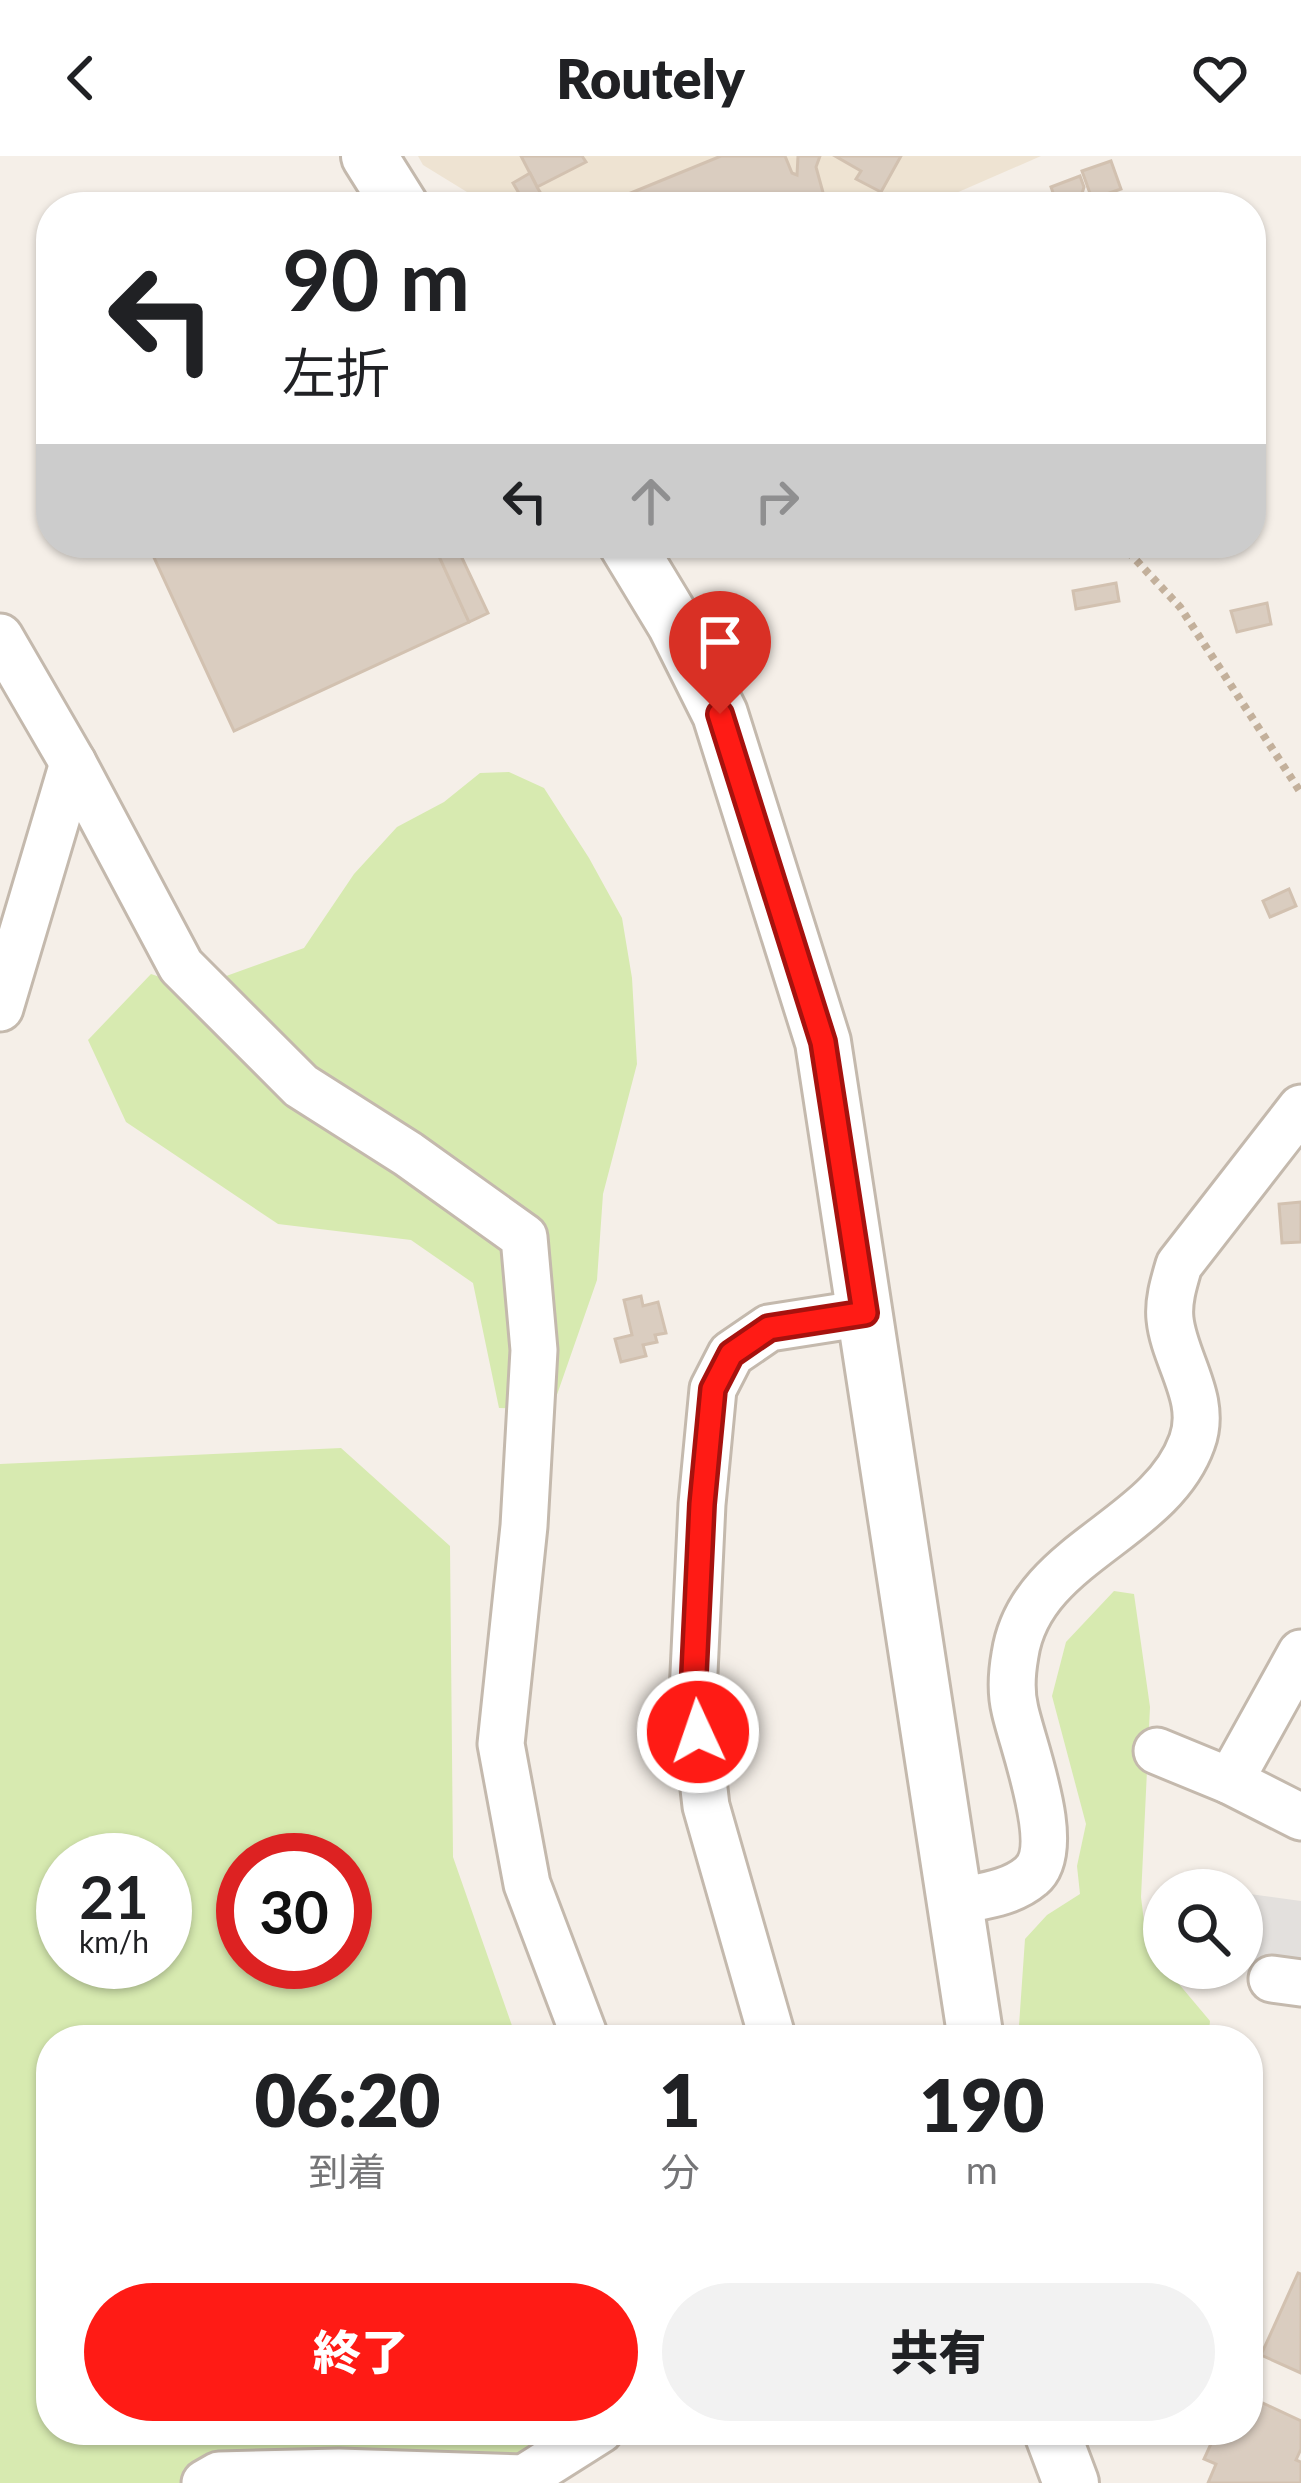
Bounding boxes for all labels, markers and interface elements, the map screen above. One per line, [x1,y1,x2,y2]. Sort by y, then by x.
icon: back [48,45,114,111]
icon: heart [1187,45,1253,111]
text: Routely [556,46,745,111]
text: 90 m [282,228,470,329]
icon: left [84,240,240,396]
text: 左折 [282,340,390,405]
icon: left [492,468,558,534]
icon: ahead [618,468,684,534]
icon: right [744,468,810,534]
pin [669,591,771,714]
icon: arrive [687,609,753,675]
position arrow [635,1669,761,1795]
speed limit sign: 30 [216,1833,372,1989]
text: 21 [79,1860,149,1932]
map controls [1143,1869,1263,1989]
button: search [1143,1869,1263,1989]
text: km/h [79,1923,149,1959]
text: 06:20 [254,2056,441,2142]
text: 1 [659,2056,701,2142]
text: 190 [919,2061,1045,2147]
text: m [966,2146,998,2192]
text: 到着 [309,2148,387,2194]
text: 分 [660,2148,699,2194]
button: 終了 [84,2283,638,2421]
button: 共有 [662,2283,1215,2421]

